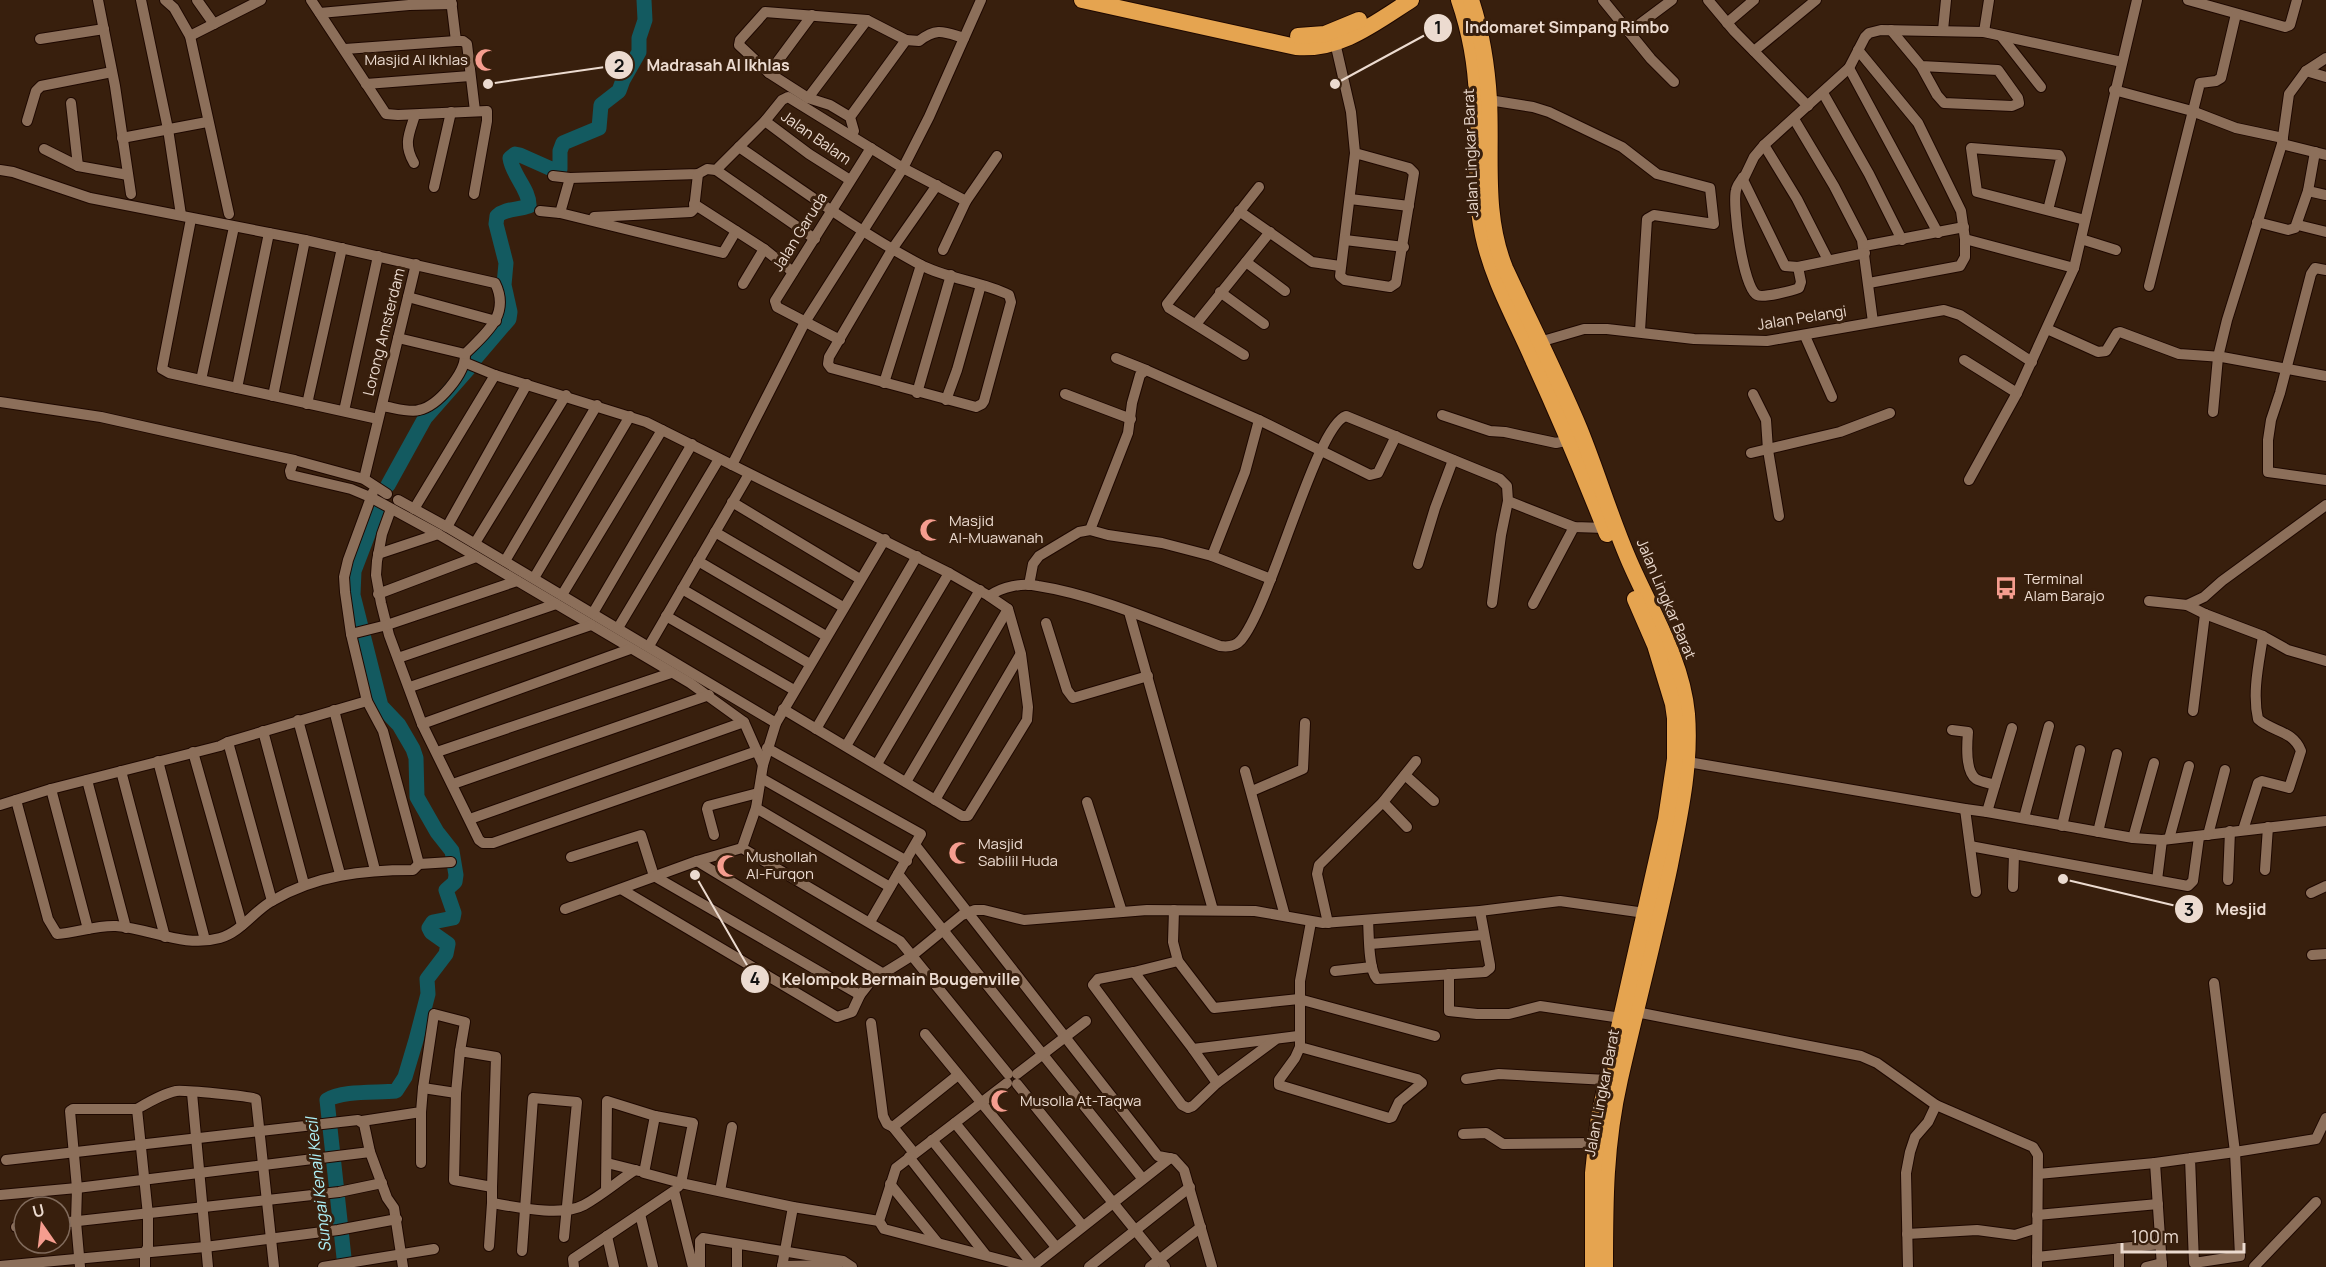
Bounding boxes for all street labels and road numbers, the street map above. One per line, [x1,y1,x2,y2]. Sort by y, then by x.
street label: Jalan Lingkar Barat [1458,88,1483,218]
street label: Jalan Balam [777,106,856,169]
street label: Jalan Garuda [767,188,832,275]
street label: Lorong Amsterdam [357,266,410,398]
street label: Jalan Pelangi [1756,300,1848,335]
street label: Jalan Lingkar Barat [1632,535,1701,662]
street label: Jalan Lingkar Barat [1579,1028,1624,1158]

